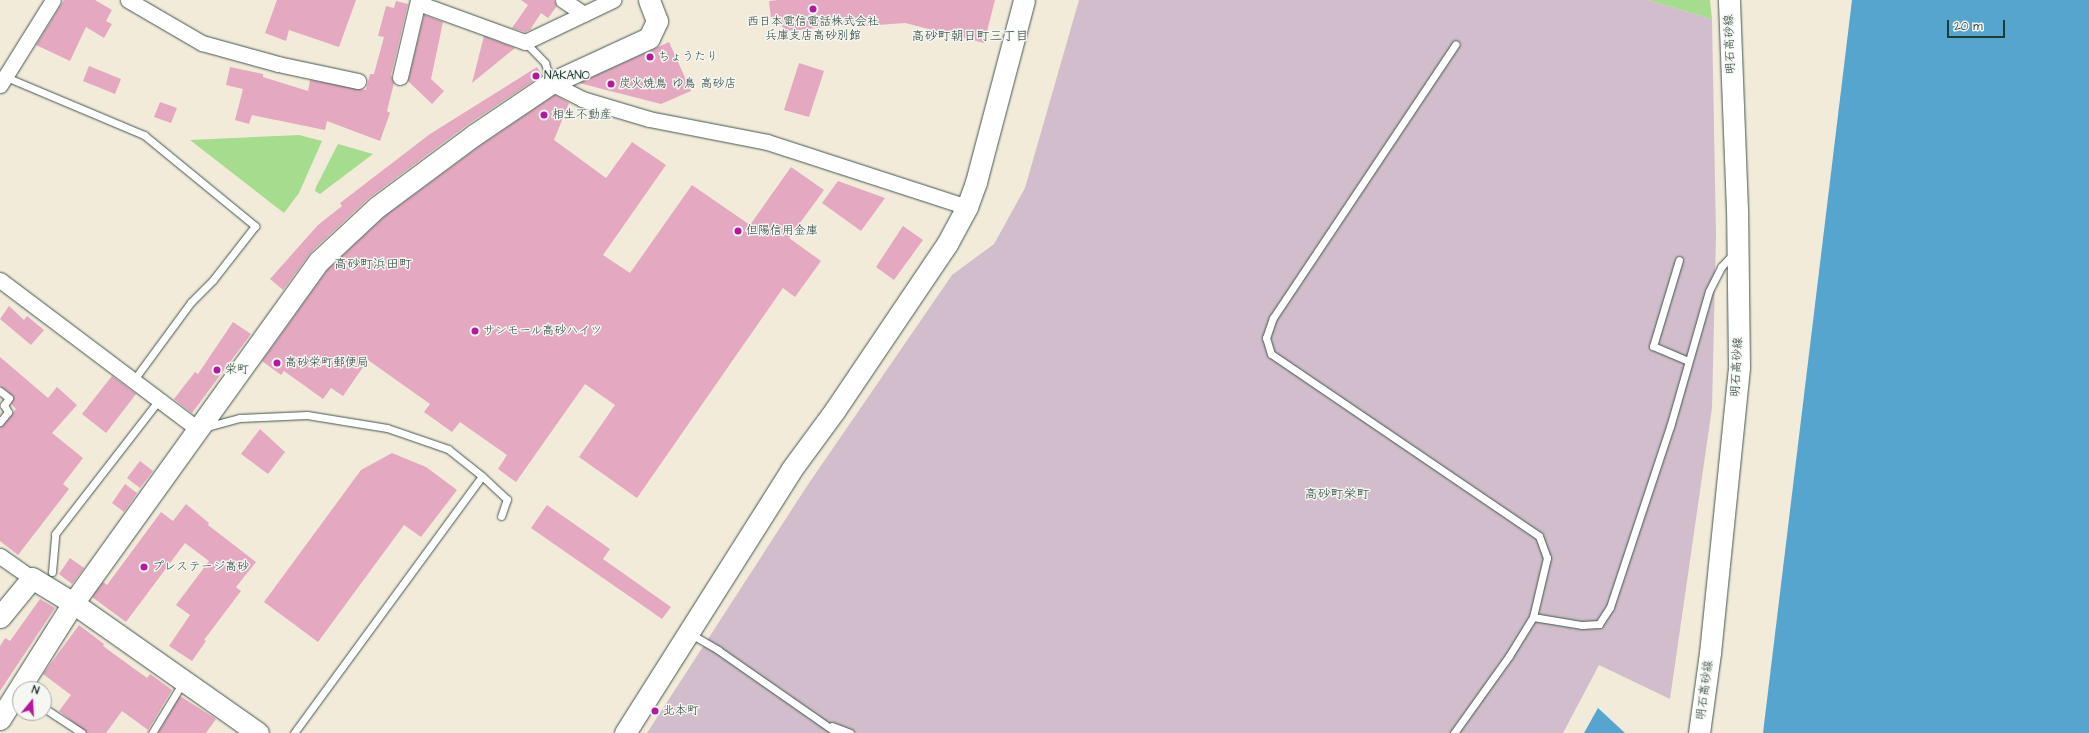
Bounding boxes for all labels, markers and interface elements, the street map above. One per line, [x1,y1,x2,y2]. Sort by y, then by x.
marker: 西日本電信電話株式会社 兵庫支店高砂別館 [808,4,818,14]
scale bar [1949,12,2007,38]
street label: 明石高砂線 [1722,14,1738,74]
place label: 西日本電信電話株式会社 兵庫支店高砂別館 [747,15,879,43]
text: 20 m [1954,18,1983,35]
district label: 高砂町朝日町三丁目 [912,28,1028,44]
place label: ちょうたり [658,50,718,64]
marker: ちょうたり [645,52,655,62]
place label: NAKANO [544,69,590,83]
marker: NAKANO [531,71,541,81]
place label: 炭火焼鳥 ゆ鳥 高砂店 [619,77,737,91]
marker: 炭火焼鳥 ゆ鳥 高砂店 [606,79,616,89]
place label: 相生不動産 [552,108,612,122]
marker: 相生不動産 [539,110,549,120]
place label: 但陽信用金庫 [746,224,818,238]
marker: 但陽信用金庫 [733,226,743,236]
district label: 高砂町浜田町 [334,256,412,272]
place label: サンモール高砂ハイツ [483,324,603,338]
marker: サンモール高砂ハイツ [470,326,480,336]
street label: 明石高砂線 [1728,337,1746,397]
place label: 高砂栄町郵便局 [285,356,369,370]
marker: 高砂栄町郵便局 [272,358,282,368]
place label: 栄町 [225,363,249,377]
marker: 栄町 [212,365,222,375]
district label: 高砂町栄町 [1305,486,1369,502]
place label: プレステージ高砂 [152,560,248,574]
marker: プレステージ高砂 [139,562,149,572]
street label: 明石高砂線 [1694,659,1716,721]
north arrow [12,681,52,721]
text: N [30,682,41,698]
place label: 北本町 [663,704,699,718]
marker: 北本町 [650,706,660,716]

